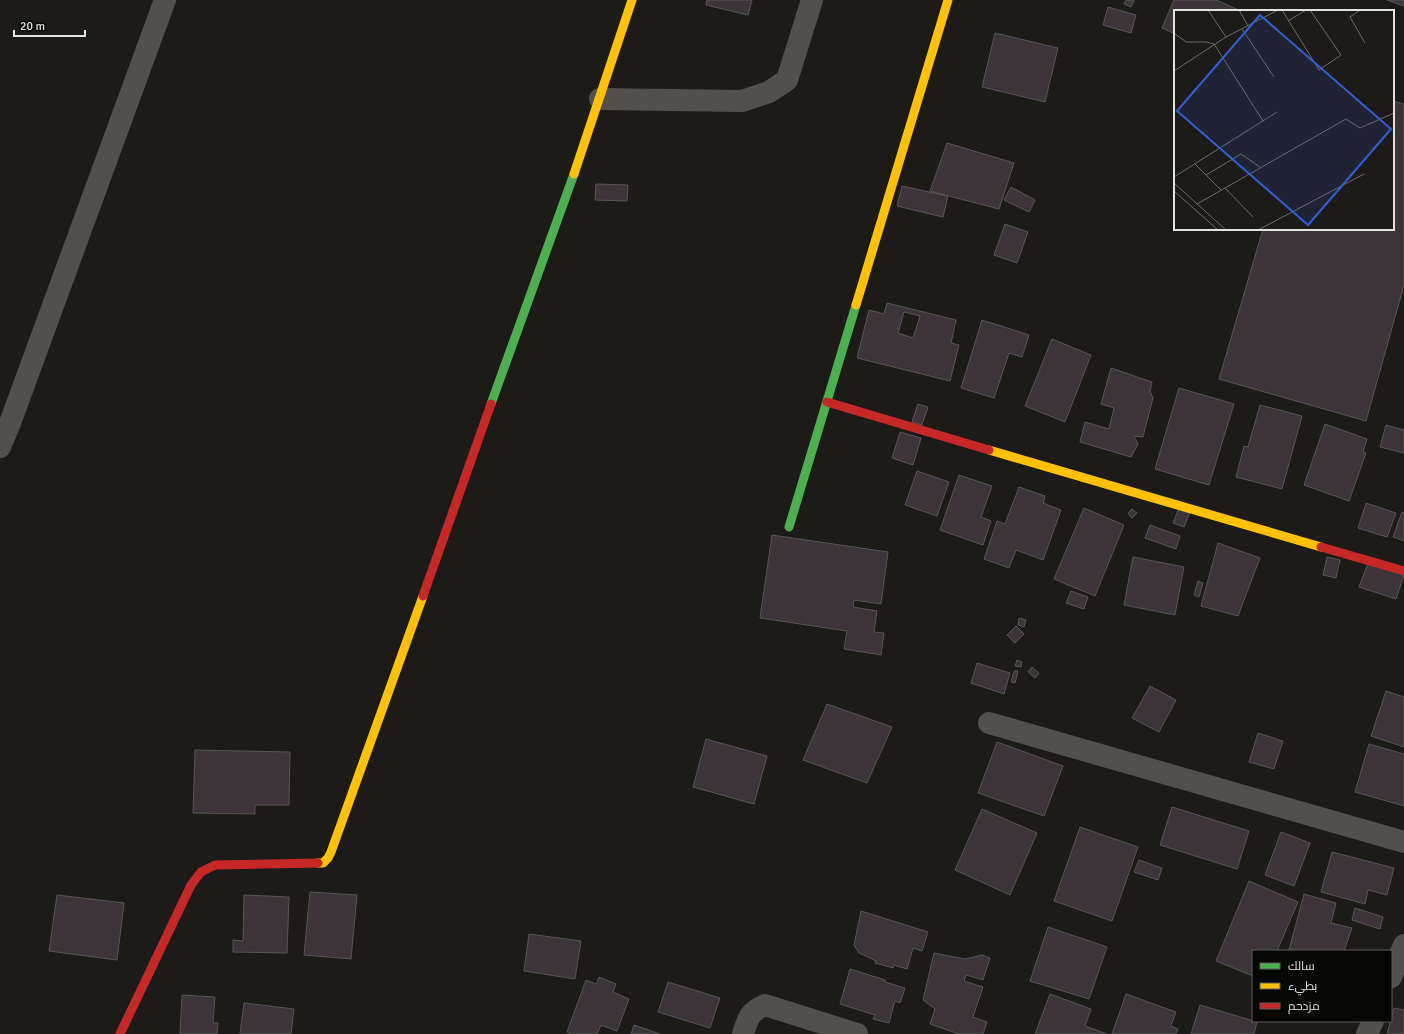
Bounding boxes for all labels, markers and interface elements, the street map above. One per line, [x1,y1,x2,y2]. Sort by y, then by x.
inset map [1174,10,1394,230]
scale bar [14,12,85,38]
text: 20 m [20,19,45,34]
legend [1252,950,1392,1022]
text: سالك [1288,959,1315,974]
text: بطيء [1288,979,1317,996]
text: مزدحم [1288,999,1320,1014]

